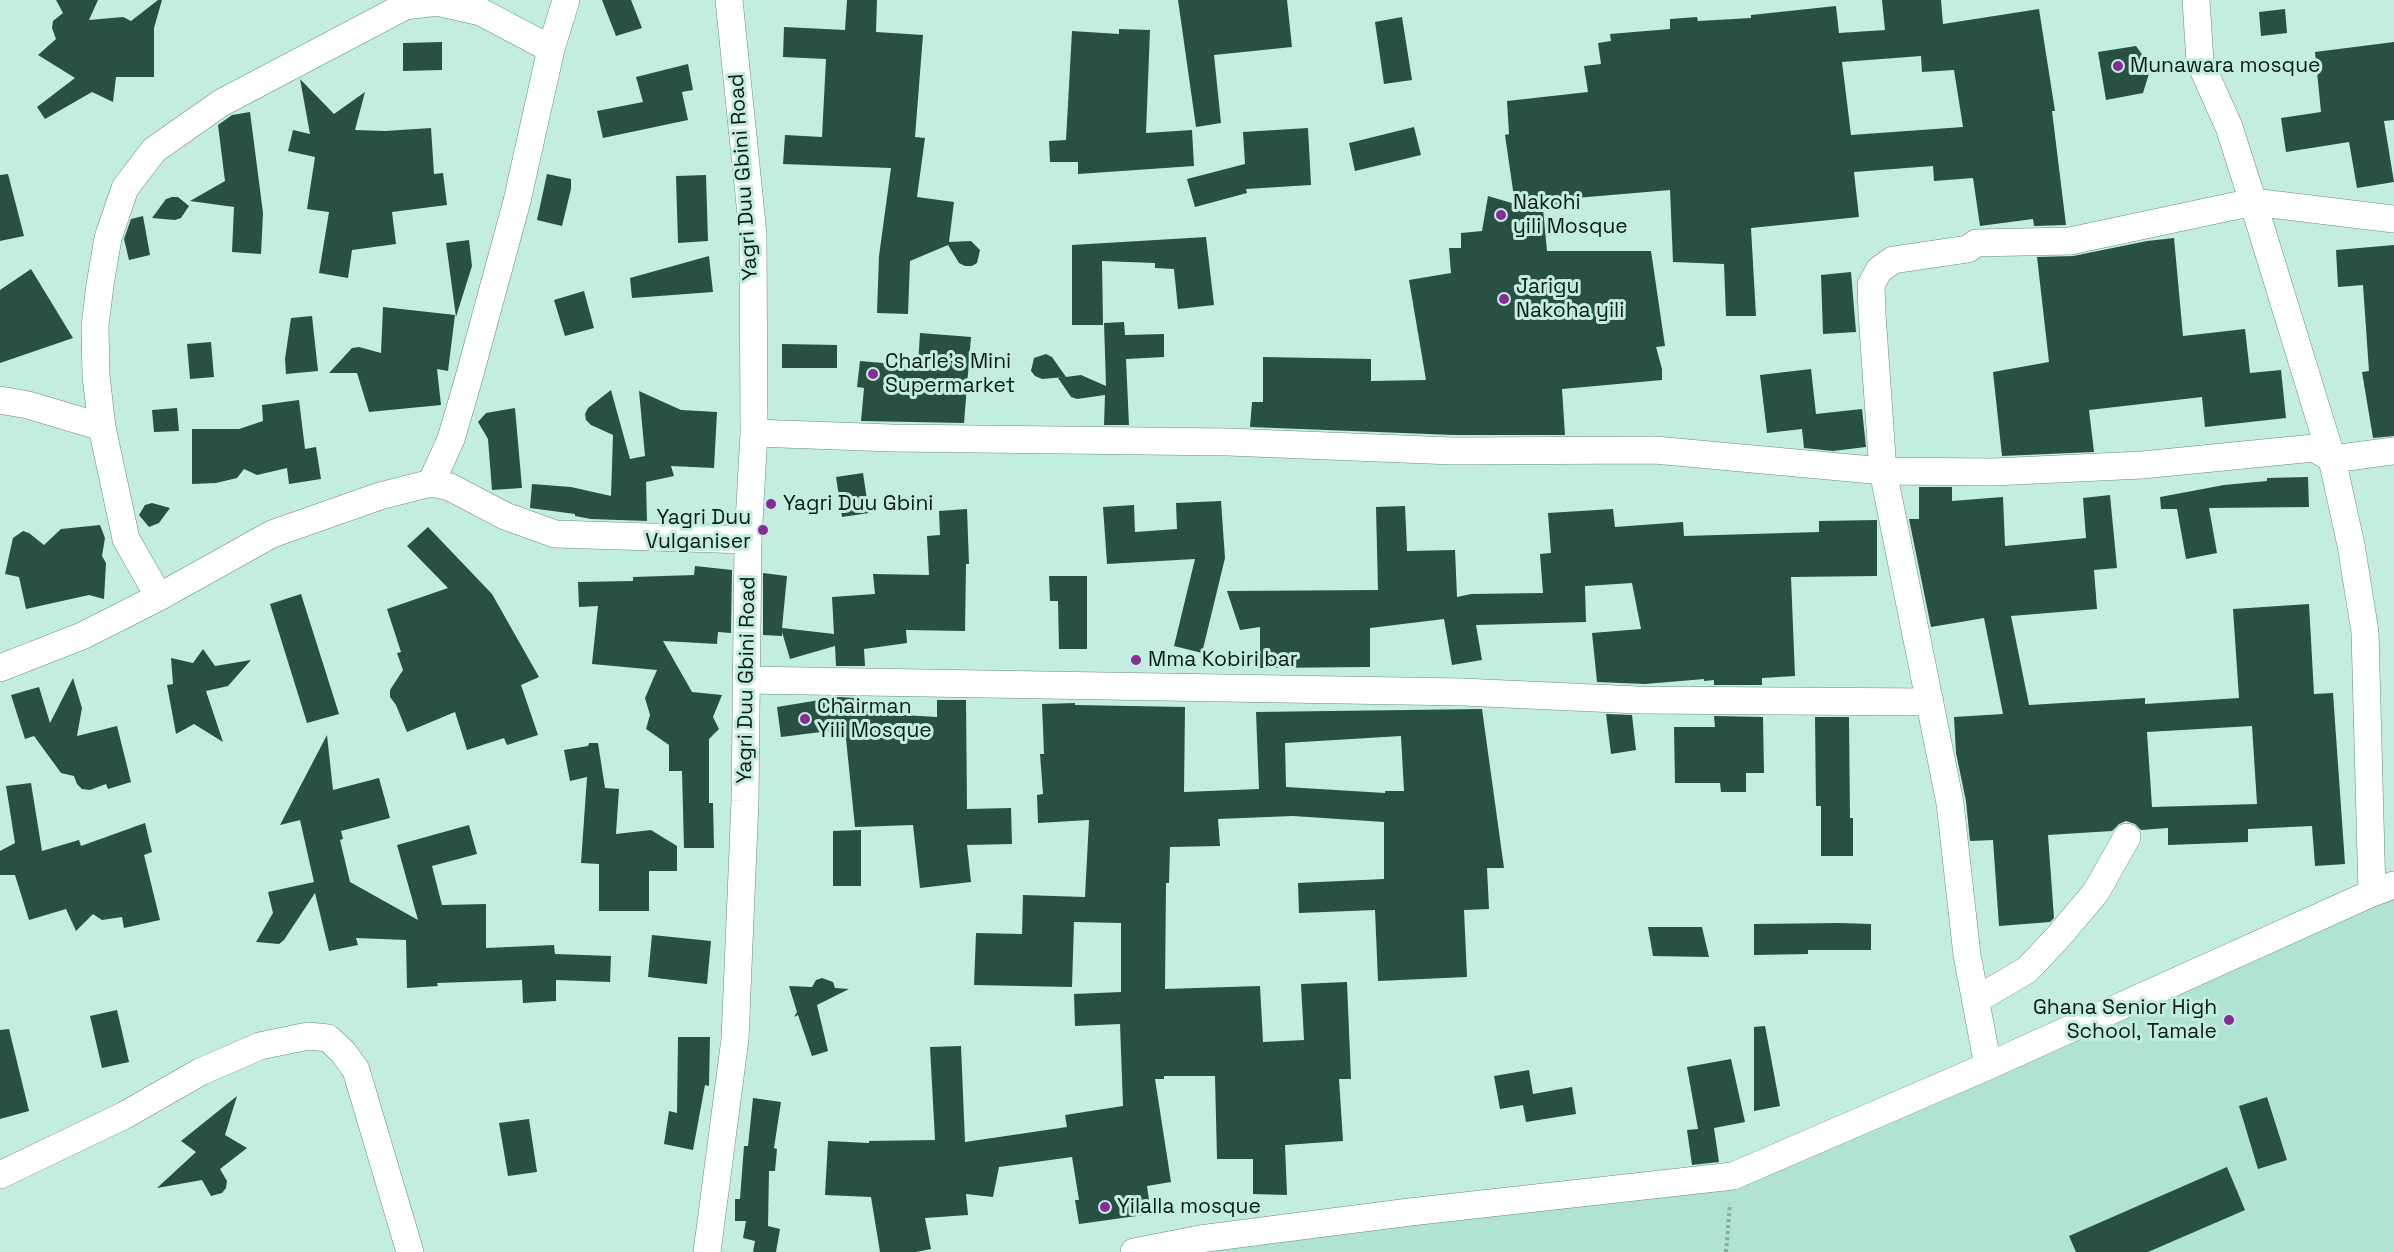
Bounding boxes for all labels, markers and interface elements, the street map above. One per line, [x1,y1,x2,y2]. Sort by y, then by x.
place label: Munawara mosque [2130,53,2320,79]
marker: Munawara mosque [2111,59,2125,73]
street label: Yagri Duu Gbini Road [724,73,764,281]
place label: Nakohi yili Mosque [1513,190,1628,240]
marker: Nakohi yili Mosque [1494,208,1508,222]
place label: Jarigu Nakoha yili [1516,274,1624,324]
marker: Jarigu Nakoha yili [1497,292,1511,306]
place label: Charle's Mini Supermarket [885,349,1015,399]
marker: Charle's Mini Supermarket [866,367,880,381]
place label: Yagri Duu Gbini [783,491,933,517]
marker: Yagri Duu Gbini [764,497,778,511]
place label: Yagri Duu Vulganiser [645,505,751,555]
marker: Yagri Duu Vulganiser [756,523,770,537]
street label: Yagri Duu Gbini Road [733,576,761,784]
place label: Mma Kobiri bar [1148,647,1298,673]
marker: Mma Kobiri bar [1129,653,1143,667]
place label: Chairman Yili Mosque [817,694,932,744]
marker: Chairman Yili Mosque [798,712,812,726]
place label: Ghana Senior High School, Tamale [2033,995,2217,1045]
marker: Ghana Senior High School, Tamale [2222,1013,2236,1027]
place label: Yilalla mosque [1117,1194,1261,1220]
marker: Yilalla mosque [1098,1200,1112,1214]

